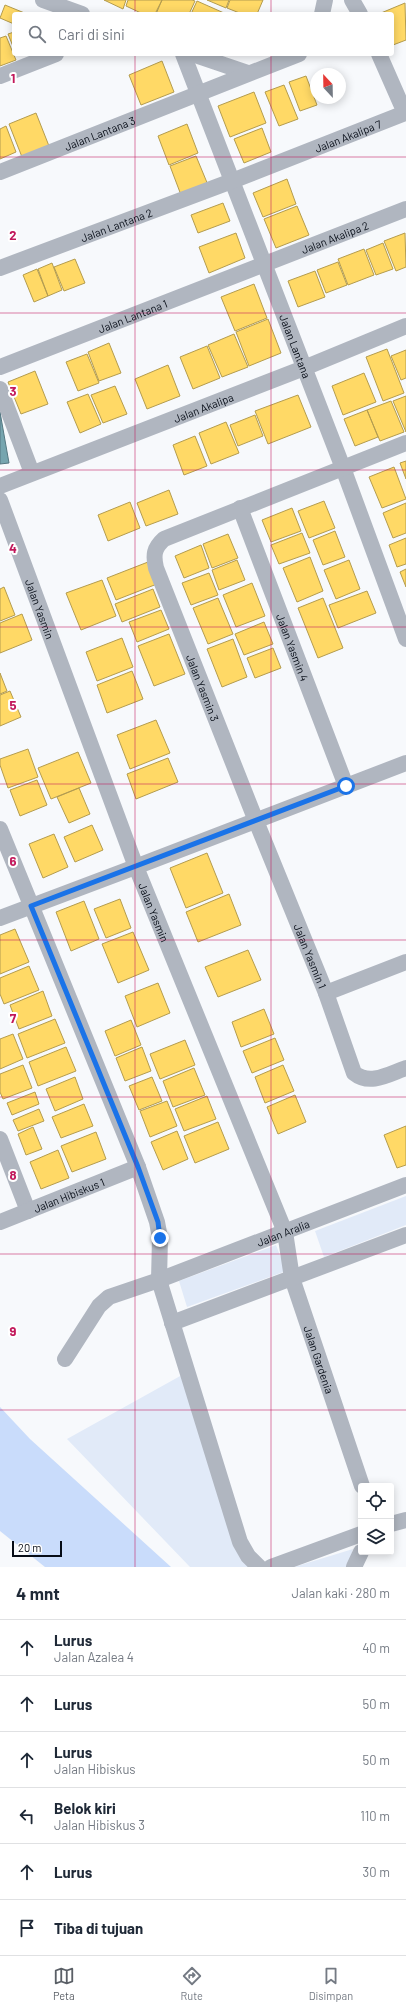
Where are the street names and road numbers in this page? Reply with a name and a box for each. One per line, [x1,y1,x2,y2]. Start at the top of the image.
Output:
street label: Jalan Lantana 3 [62,113,137,153]
street label: Jalan Akalipa 7 [312,117,383,154]
street label: Jalan Lantana 2 [79,205,154,244]
street label: Jalan Akalipa 2 [299,218,370,256]
street label: Jalan Lantana 1 [96,296,169,335]
street label: Jalan Lantana [278,312,314,380]
street label: Jalan Akalipa [171,390,235,425]
street label: Jalan Yasmin [23,577,57,641]
street label: Jalan Yasmin 4 [274,612,312,683]
street label: Jalan Yasmin 3 [184,652,222,723]
street label: Jalan Yasmin [136,880,172,944]
street label: Jalan Yasmin 1 [292,921,330,990]
street label: Jalan Hibiskus 1 [31,1175,106,1215]
street label: Jalan Aralia [255,1216,311,1248]
street label: Jalan Gardenia [302,1324,337,1395]

